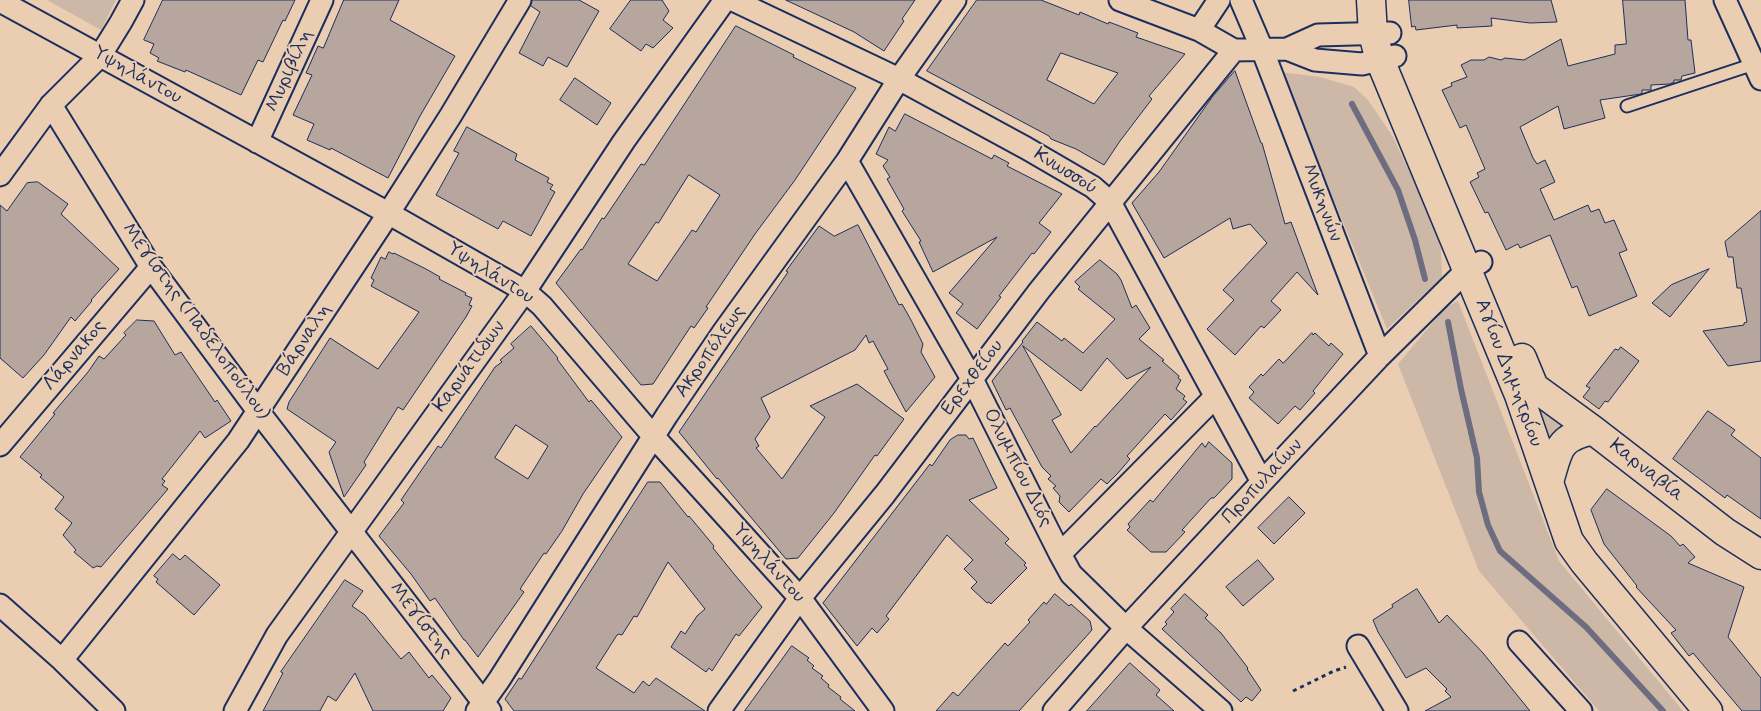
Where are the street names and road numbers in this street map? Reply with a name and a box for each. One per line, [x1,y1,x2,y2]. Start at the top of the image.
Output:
street label: Μυριβίλη [261,26,319,116]
street label: Υψηλάντου [88,42,186,110]
street label: Κνωσσού [1029,143,1101,201]
street label: Μυκηνών [1295,161,1347,245]
street label: Μεγίστης (Παδελοπούλου) [115,219,275,425]
street label: Υψηλάντου [442,238,538,310]
street label: Αγίου Δημητρίου [1469,296,1547,450]
street label: Βάρναλη [273,299,337,381]
street label: Ακροπόλεως [671,301,751,403]
street label: Λάρνακος [38,315,112,397]
street label: Καρυάτιδων [429,316,511,418]
street label: Ερεχθείου [937,335,1009,421]
street label: Ολυμπίου Διός [977,405,1057,531]
street label: Προπυλαίων [1217,434,1309,530]
street label: Καρναβία [1604,434,1688,508]
street label: Υψηλάντου [726,519,810,609]
street label: Μεγίστης [383,578,457,664]

